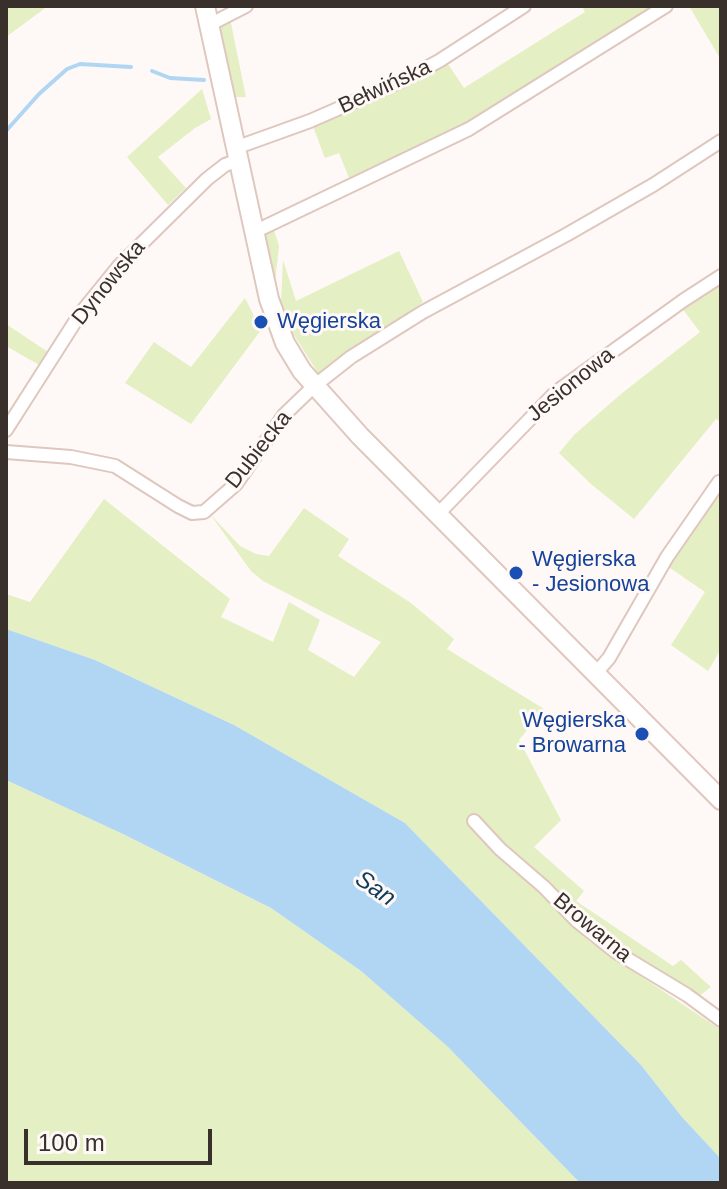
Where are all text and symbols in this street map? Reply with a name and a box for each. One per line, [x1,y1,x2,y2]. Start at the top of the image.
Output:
street label: Bełwińska [335,54,435,120]
street label: Dynowska [67,235,151,331]
place label: Węgierska [277,309,381,335]
marker: Węgierska [252,313,270,331]
street label: Jesionowa [522,342,620,428]
street label: Dubiecka [220,406,298,494]
place label: Węgierska - Jesionowa [532,547,649,598]
marker: Węgierska - Jesionowa [507,564,525,582]
place label: Węgierska - Browarna [518,708,626,760]
marker: Węgierska - Browarna [633,725,651,743]
water label: San [349,865,401,913]
street label: Browarna [547,888,637,968]
scale bar [28,1113,216,1163]
text: 100 m [38,1129,105,1156]

